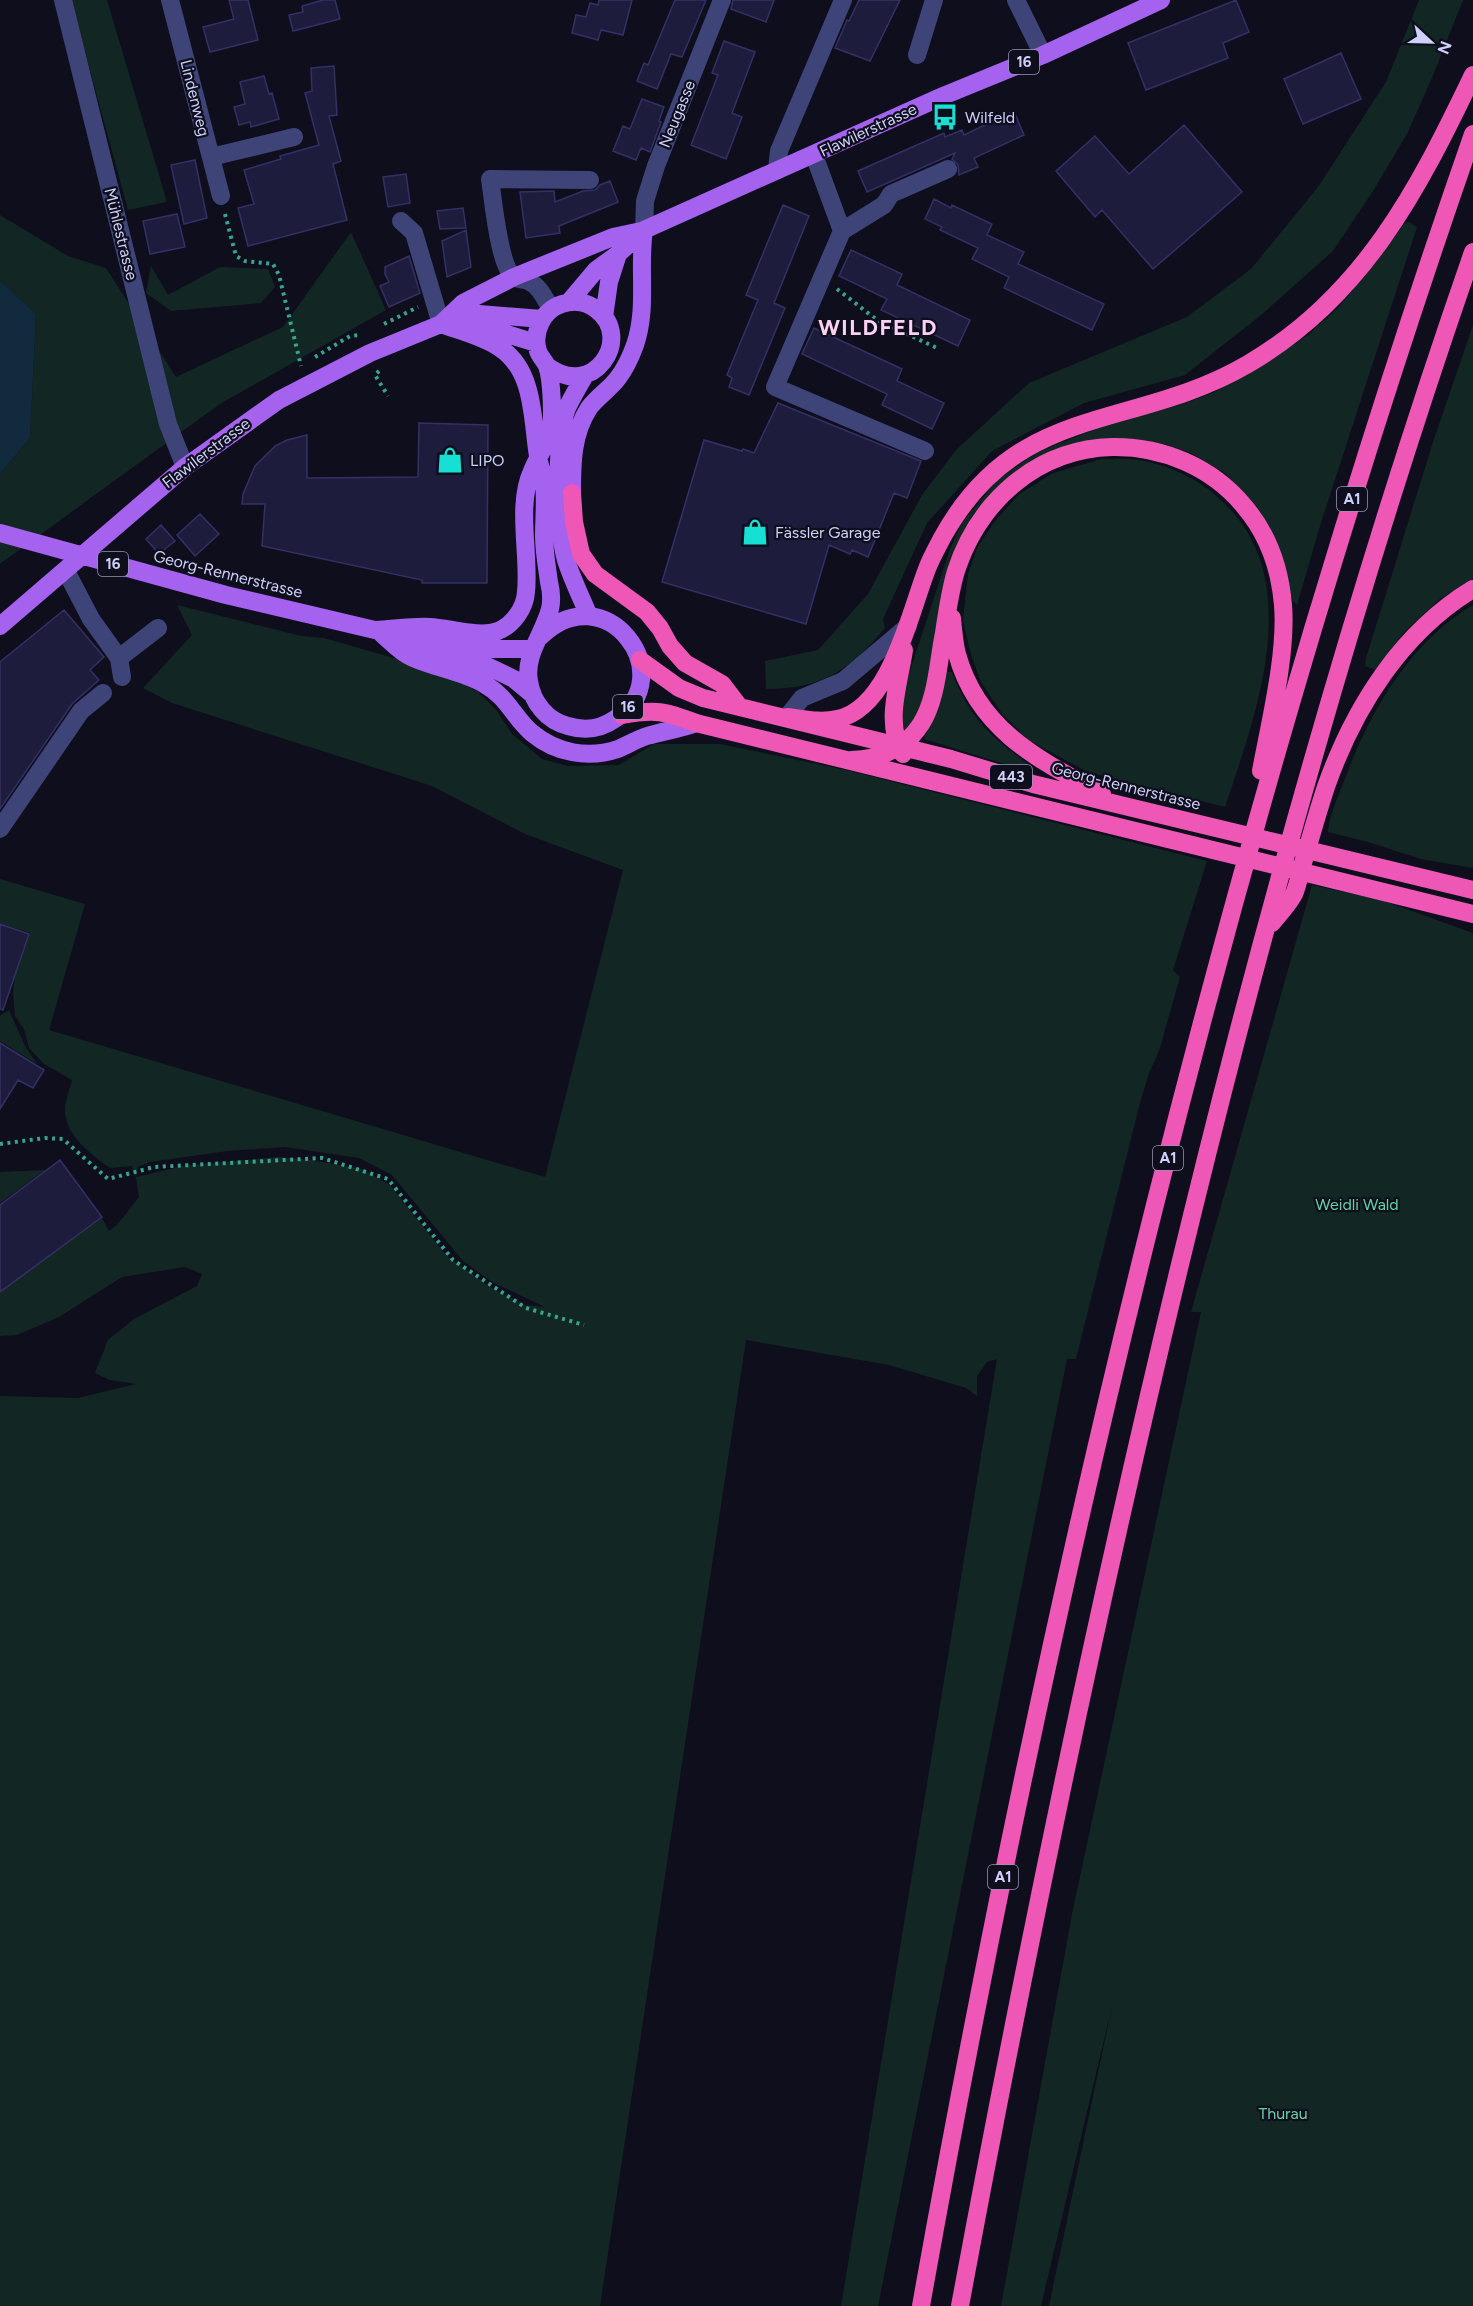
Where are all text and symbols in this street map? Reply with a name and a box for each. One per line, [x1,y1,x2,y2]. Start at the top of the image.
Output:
north arrow [1401,12,1461,72]
text: N [1433,38,1456,57]
road number: 16 [1009,50,1039,74]
street label: Lindenweg [176,58,214,138]
street label: Neugasse [655,77,699,151]
street label: Flawilerstrasse [816,99,920,161]
bus stop icon: Wilfeld [930,102,960,132]
place label: Wilfeld [965,108,1015,127]
street label: Mühlestrasse [100,186,142,282]
district label: WILDFELD [818,314,938,341]
street label: Flawilerstrasse [158,414,254,492]
shop icon: LIPO [435,445,465,475]
place label: LIPO [470,451,504,470]
road number: A1 [1337,487,1367,511]
shop icon: Fässler Garage [740,517,770,547]
place label: Fässler Garage [775,523,881,542]
street label: Georg-Rennerstrasse [151,546,305,602]
road number: 16 [98,552,128,576]
road number: 16 [613,695,643,719]
street label: Georg-Rennerstrasse [1049,758,1203,814]
road number: 443 [990,765,1032,789]
road number: A1 [1153,1146,1183,1170]
park label: Weidli Wald [1315,1195,1399,1214]
road number: A1 [988,1865,1018,1889]
park label: Thurau [1258,2104,1308,2123]

